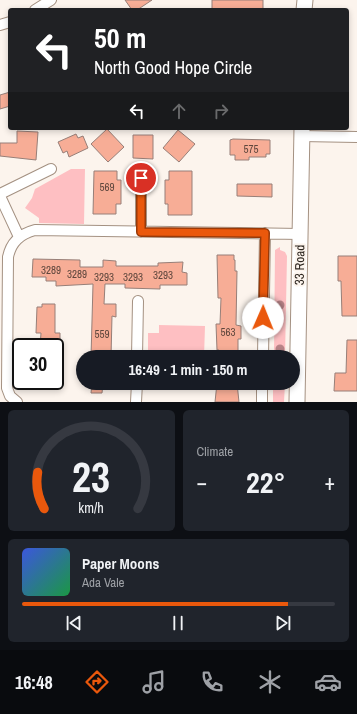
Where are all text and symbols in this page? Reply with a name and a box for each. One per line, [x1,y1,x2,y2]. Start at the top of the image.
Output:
text: 50 m [94,19,146,57]
icon: left [28,24,80,76]
text: North Good Hope Circle [94,55,252,80]
icon: left [126,100,148,122]
icon: ahead [168,100,190,122]
icon: right [210,100,232,122]
house number: 575 [243,142,259,156]
pin [124,161,158,195]
icon: arrive [130,167,152,189]
house number: 569 [99,180,115,194]
street label: 33 Road [291,245,308,285]
house number: 3289 [41,263,61,277]
house number: 3289 [67,267,87,281]
house number: 3293 [153,268,173,282]
house number: 3293 [94,270,114,284]
house number: 3293 [123,270,143,284]
position arrow [242,297,284,339]
house number: 563 [220,325,236,339]
house number: 559 [94,327,110,341]
speed limit sign: 30 [12,338,64,390]
text: 16:49 · 1 min · 150 m [129,359,247,380]
text: Climate [197,443,233,460]
text: 23 [72,448,110,504]
text: 22° [246,462,285,502]
text: − [197,467,207,497]
text: + [324,467,335,497]
text: km/h [79,497,104,516]
text: Paper Moons [82,553,159,574]
text: Ada Vale [82,574,124,591]
icon: previous [63,612,85,634]
icon: pause [167,612,189,634]
icon: next [272,612,294,634]
icon: directions [83,668,111,696]
icon: music [140,668,168,696]
icon: phone [198,668,226,696]
icon: climate [256,668,284,696]
icon: car [314,668,342,696]
text: 16:48 [15,670,53,695]

